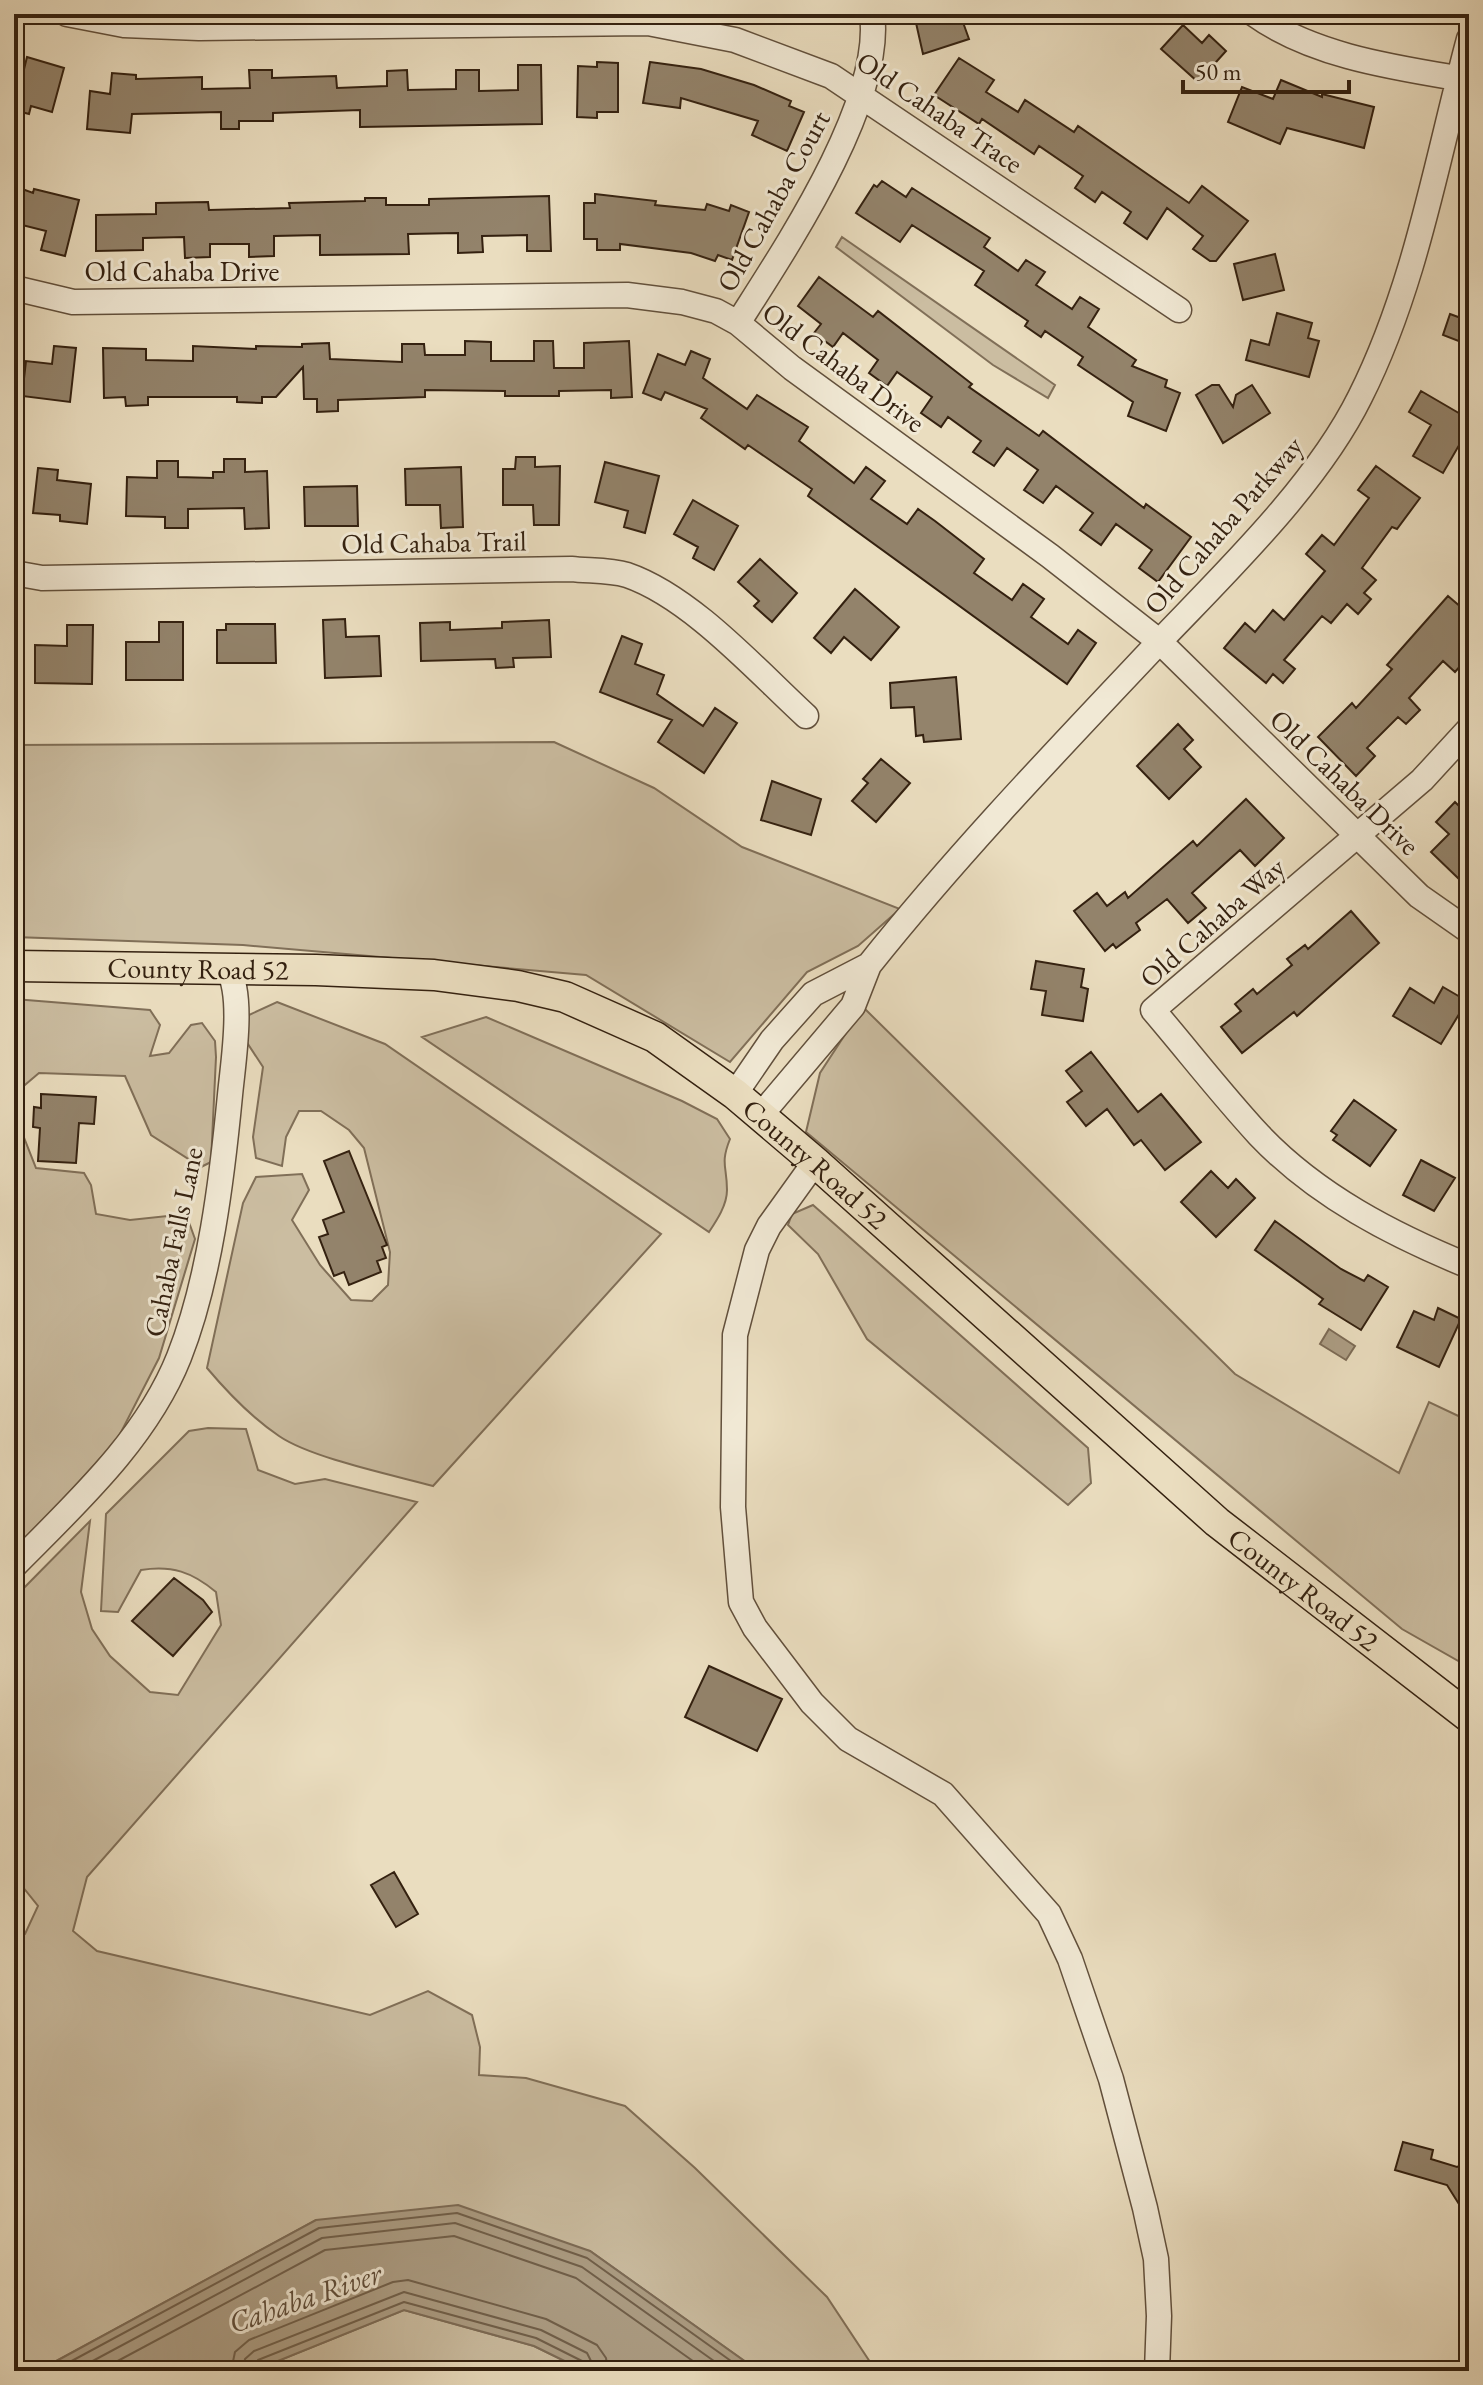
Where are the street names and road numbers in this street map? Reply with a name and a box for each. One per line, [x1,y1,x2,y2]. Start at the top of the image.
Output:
street label: Old Cahaba Trace [850,43,1030,181]
street label: Old Cahaba Court [708,104,838,298]
street label: Old Cahaba Drive [85,253,280,289]
street label: Old Cahaba Drive [755,294,933,440]
street label: Old Cahaba Parkway [1136,428,1311,622]
street label: Old Cahaba Trail [341,522,527,562]
street label: Old Cahaba Drive [1262,701,1428,863]
street label: Old Cahaba Way [1132,849,1293,995]
street label: County Road 52 [107,949,289,988]
street label: County Road 52 [735,1090,896,1237]
street label: Cahaba Falls Lane [135,1144,211,1340]
street label: County Road 52 [1221,1519,1387,1659]

